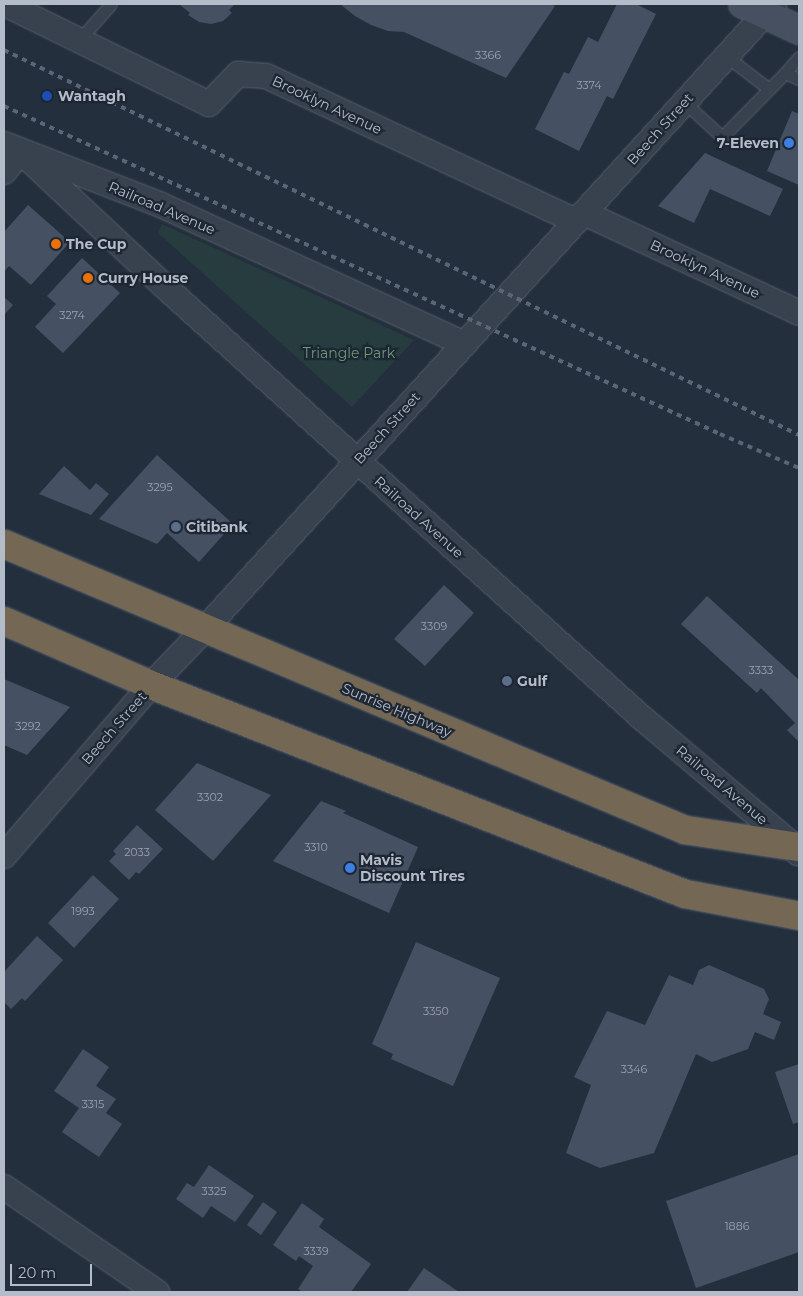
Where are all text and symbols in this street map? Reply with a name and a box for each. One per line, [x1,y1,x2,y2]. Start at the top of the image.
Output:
house number: 3366 [475,48,501,62]
street label: Brooklyn Avenue [269,72,385,138]
house number: 3374 [576,78,602,92]
place label: Wantagh [58,88,126,104]
marker: Wantagh [40,89,54,103]
street label: Beech Street [623,90,697,168]
place label: 7-Eleven [717,135,779,151]
marker: 7-Eleven [783,137,795,149]
street label: Railroad Avenue [106,178,218,238]
place label: The Cup [66,236,126,252]
street label: Brooklyn Avenue [647,236,763,302]
marker: The Cup [50,238,62,250]
place label: Curry House [98,270,188,286]
marker: Curry House [82,272,94,284]
house number: 3274 [59,308,85,322]
park label: Triangle Park [303,345,395,361]
street label: Beech Street [350,389,424,467]
street label: Railroad Avenue [371,473,467,561]
house number: 3295 [147,480,173,494]
place label: Citibank [186,519,248,535]
marker: Citibank [170,521,182,533]
house number: 3309 [421,619,447,633]
house number: 3333 [749,663,773,677]
place label: Gulf [517,673,547,689]
marker: Gulf [501,675,513,687]
street label: Sunrise Highway [340,679,454,741]
street label: Beech Street [78,688,150,768]
house number: 3292 [15,719,41,733]
street label: Railroad Avenue [673,742,771,828]
house number: 3302 [197,790,223,804]
house number: 3310 [304,840,328,854]
house number: 2033 [124,845,150,859]
place label: Mavis Discount Tires [360,852,465,884]
marker: Mavis Discount Tires [344,862,356,874]
house number: 1993 [71,904,95,918]
house number: 3350 [423,1004,449,1018]
house number: 3346 [621,1062,647,1076]
house number: 3315 [82,1097,104,1111]
house number: 3325 [202,1184,226,1198]
house number: 1886 [725,1219,749,1233]
house number: 3339 [303,1244,329,1258]
scale bar [12,1254,95,1286]
text: 20 m [18,1263,56,1282]

